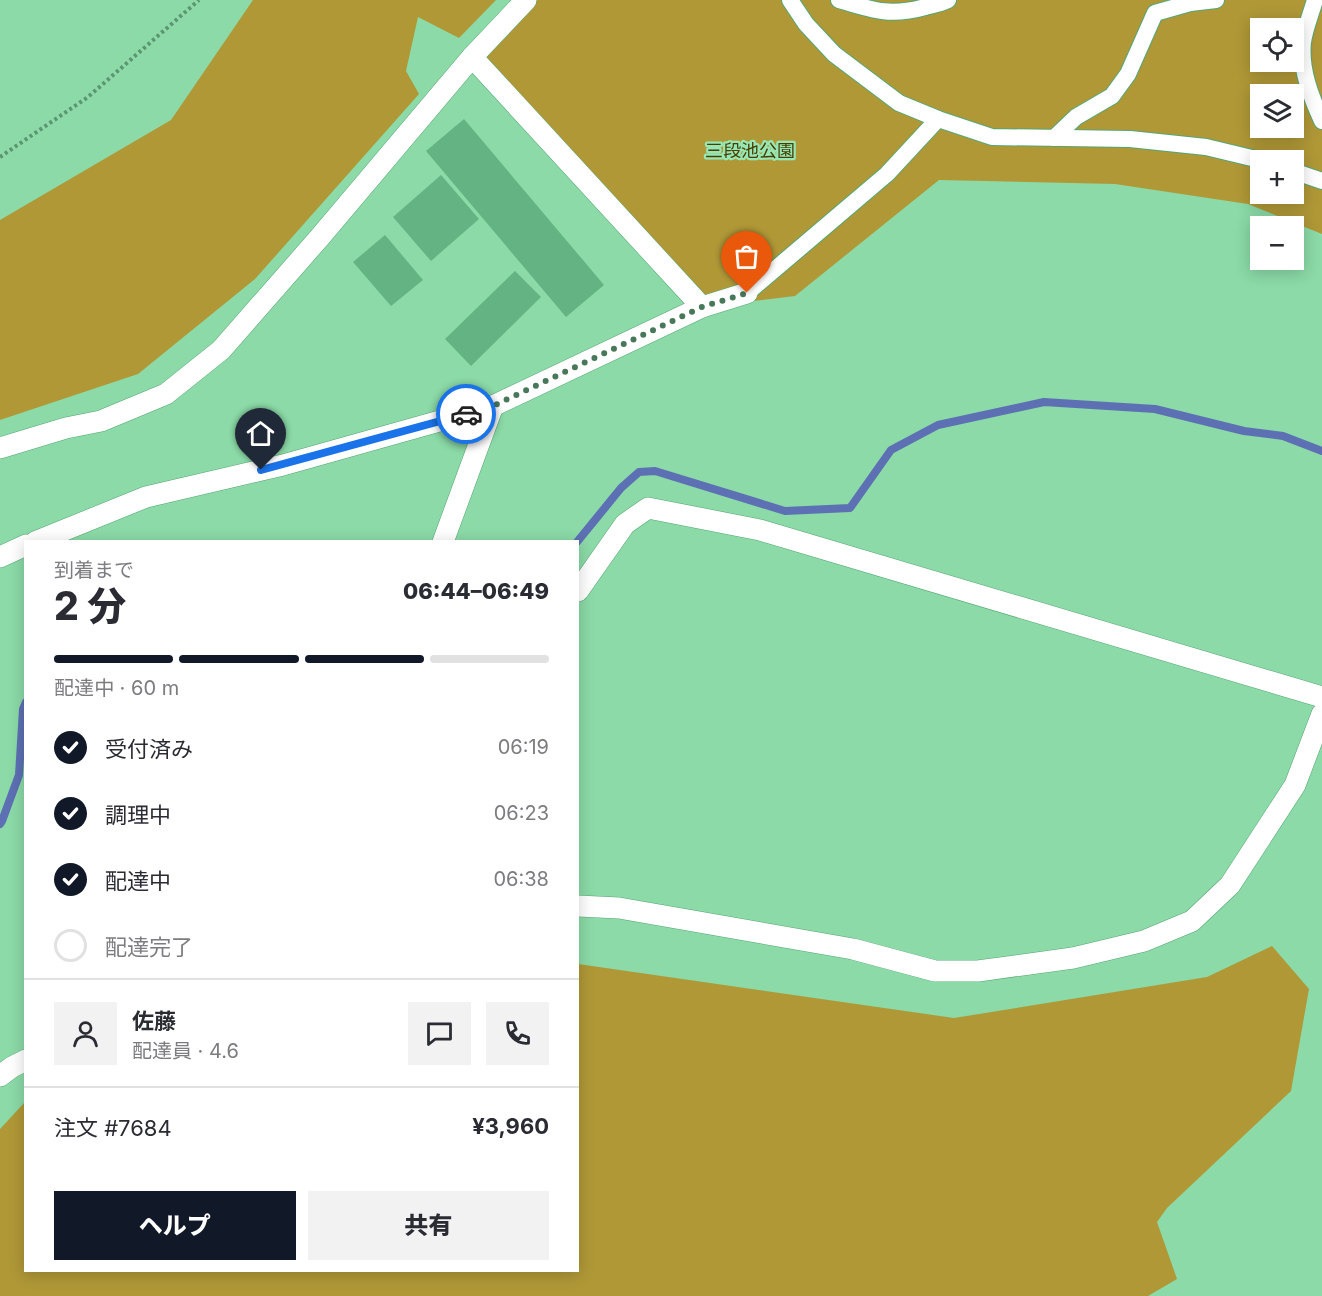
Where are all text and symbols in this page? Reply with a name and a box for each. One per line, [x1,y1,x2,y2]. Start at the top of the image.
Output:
map controls [1250,18,1304,270]
button: locate [1250,18,1304,72]
button: layers [1250,84,1304,138]
park label: 三段池公園 [705,140,795,161]
button: + [1250,150,1304,204]
button: − [1250,216,1304,270]
pin [721,231,772,293]
icon: bag [730,240,763,273]
courier [436,384,496,444]
icon: car [450,398,483,431]
pin [235,408,286,470]
icon: home [244,417,277,450]
text: 到着まで [54,558,134,582]
text: 06:44–06:49 [403,578,549,604]
text: 2 分 [54,582,126,629]
text: 配達中 · 60 m [54,676,179,700]
icon: check [54,731,87,764]
text: 06:19 [498,735,549,759]
text: 受付済み [105,736,193,762]
icon: check [54,797,87,830]
text: 06:23 [494,801,549,825]
text: 調理中 [105,802,171,828]
icon: check [54,863,87,896]
text: 06:38 [493,867,549,891]
text: 配達中 [105,868,171,894]
text: 配達完了 [105,934,193,960]
button: person [54,1002,117,1065]
button: chat [408,1002,471,1065]
button: phone [486,1002,549,1065]
text: 佐藤 [132,1008,176,1034]
text: 配達員 · 4.6 [132,1039,239,1063]
text: ¥3,960 [472,1113,549,1139]
text: 注文 #7684 [54,1115,172,1141]
button: ヘルプ [54,1191,296,1260]
button: 共有 [308,1191,549,1260]

